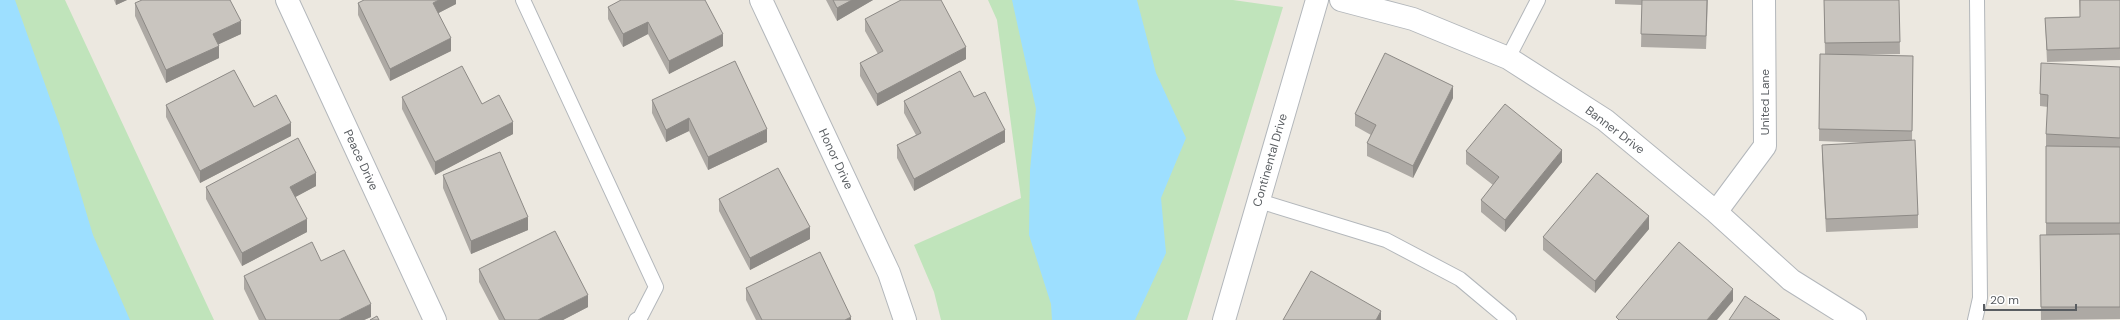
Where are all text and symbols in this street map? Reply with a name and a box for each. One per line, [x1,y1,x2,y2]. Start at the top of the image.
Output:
street label: United Lane [1757,69,1773,135]
street label: Banner Drive [1582,102,1648,158]
street label: Continental Drive [1249,111,1291,208]
street label: Honor Drive [815,126,857,192]
street label: Peace Drive [340,127,382,193]
scale bar [1984,286,2076,312]
text: 20 m [1990,292,2019,308]

